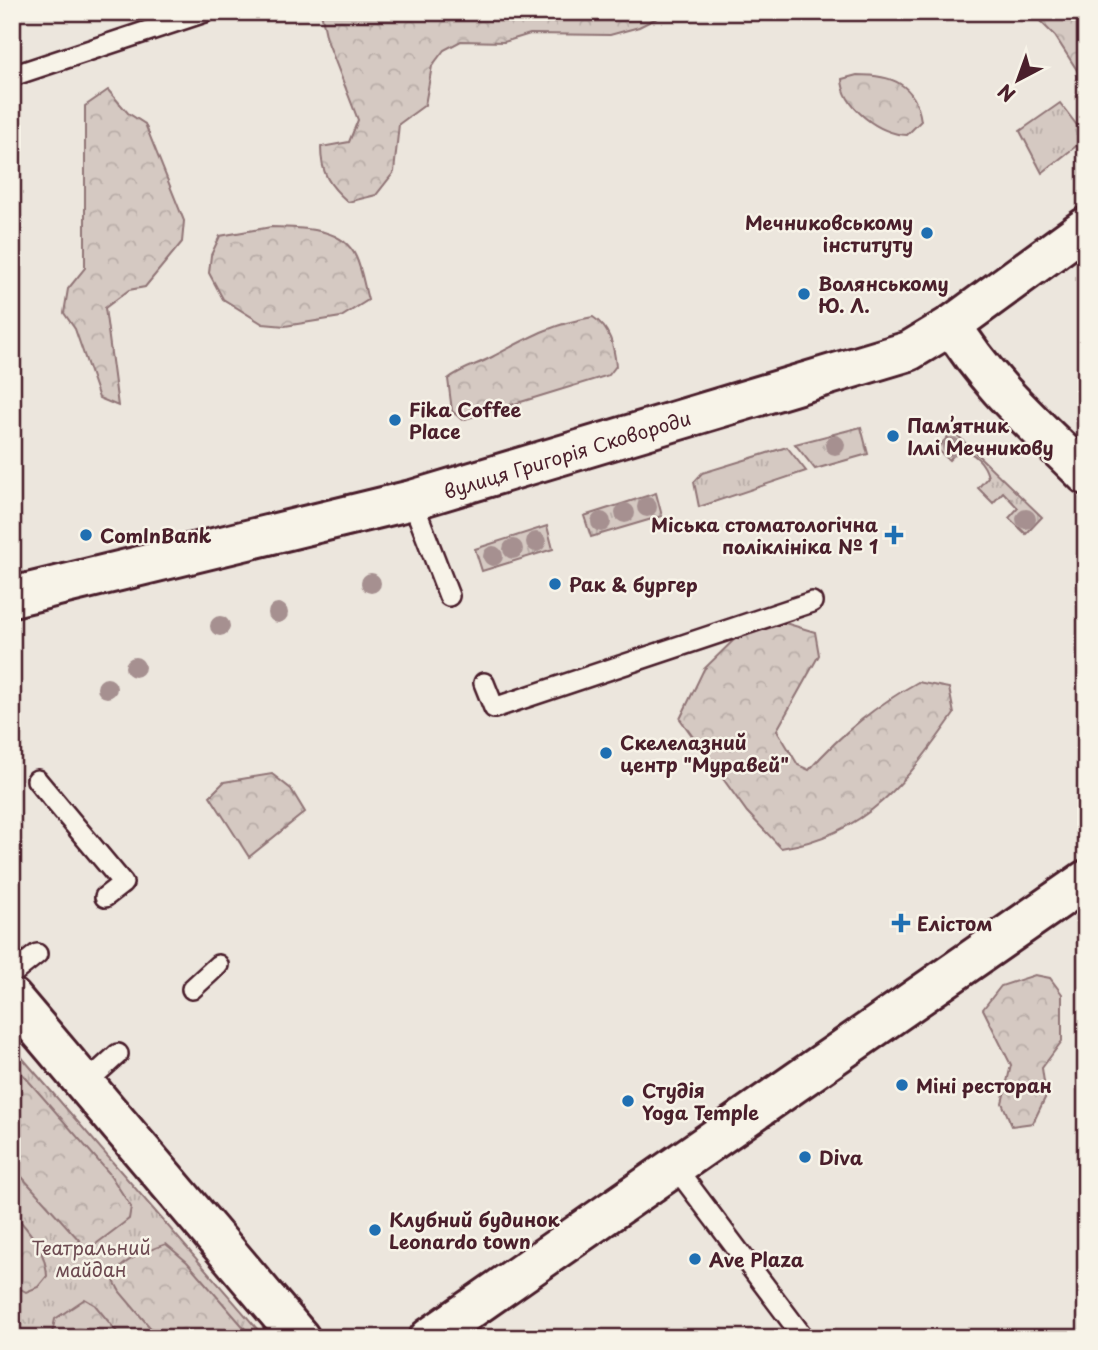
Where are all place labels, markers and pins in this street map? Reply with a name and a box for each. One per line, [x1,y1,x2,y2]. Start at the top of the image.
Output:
place label: Мечниковському інституту [745,208,913,258]
marker: Мечниковському інституту [919,225,935,241]
place label: Волянському Ю. Л. [818,269,948,319]
marker: Волянському Ю. Л. [796,286,812,302]
place label: Fika Coffee Place [409,395,522,445]
place label: Пам’ятник Іллі Мечникову [907,411,1053,461]
marker: Fika Coffee Place [387,412,403,428]
marker: Пам’ятник Іллі Мечникову [885,428,901,444]
place label: Міська стоматологічна поліклініка № 1 [651,510,878,560]
place label: ComInBank [100,521,212,549]
marker: Міська стоматологічна поліклініка № 1 [884,525,904,545]
marker: ComInBank [78,527,94,543]
place label: Рак & бургер [569,570,698,598]
marker: Рак & бургер [547,576,563,592]
place label: Скелелазний центр "Муравей" [620,728,789,778]
marker: Скелелазний центр "Муравей" [598,745,614,761]
place label: Елістом [917,909,992,937]
marker: Елістом [891,913,911,933]
place label: Міні ресторан [916,1071,1052,1099]
place label: Студiя Yoga Temple [642,1076,759,1126]
marker: Міні ресторан [894,1077,910,1093]
marker: Студiя Yoga Temple [620,1093,636,1109]
place label: Diva [819,1143,863,1171]
marker: Diva [797,1149,813,1165]
place label: Клубний будинок Leonardo town [389,1205,560,1255]
marker: Клубний будинок Leonardo town [367,1222,383,1238]
place label: Ave Plaza [709,1245,804,1273]
marker: Ave Plaza [687,1251,703,1267]

